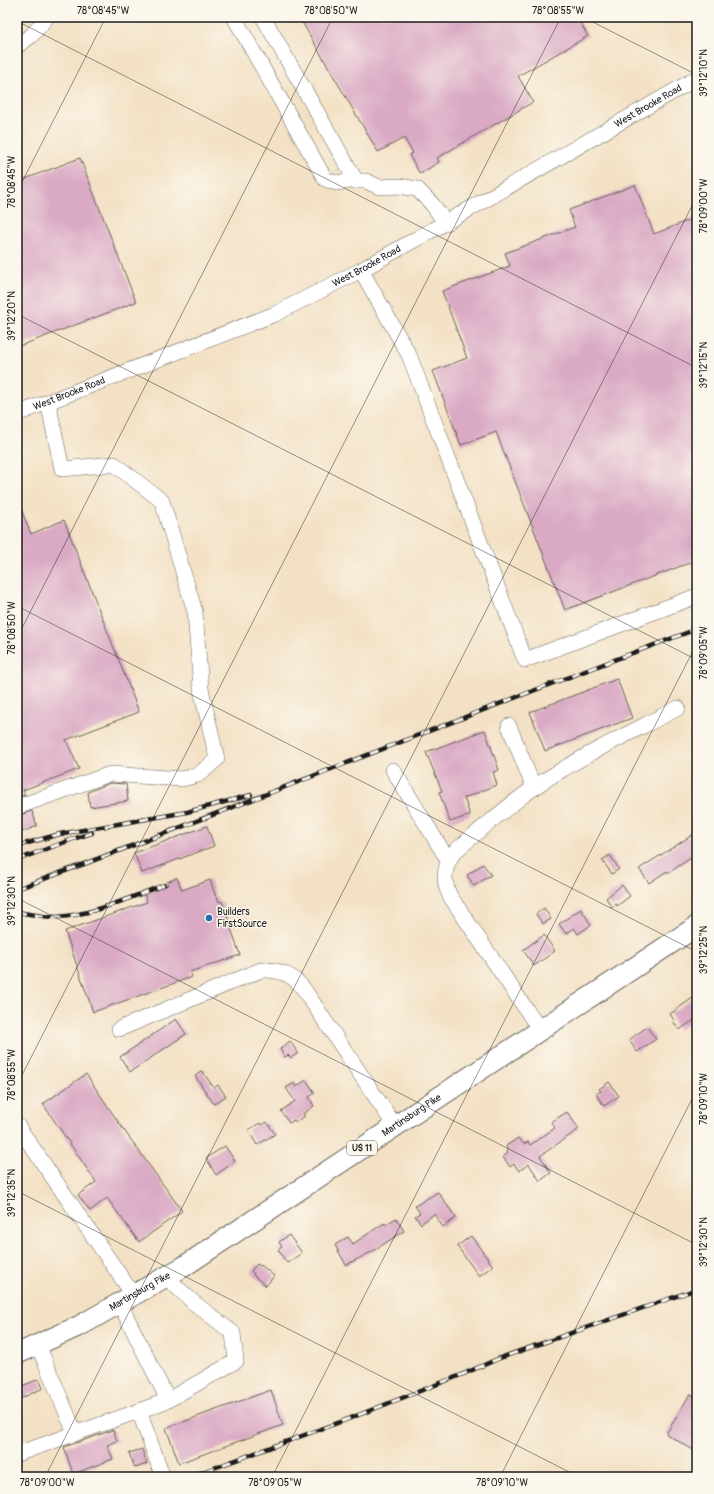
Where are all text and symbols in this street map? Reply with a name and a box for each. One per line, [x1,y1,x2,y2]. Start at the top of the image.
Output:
text: 78°08'45"W [77,5,130,17]
text: 78°08'50"W [304,5,358,17]
text: 78°08'55"W [532,5,584,17]
text: 39°12'10"N [698,49,710,97]
street label: West Brooke Road [612,82,684,130]
text: 78°08'45"W [6,155,18,208]
text: 78°09'00"W [698,178,710,233]
street label: West Brooke Road [330,243,403,290]
text: 39°12'20"N [6,291,18,341]
text: 39°12'15"N [698,341,710,388]
street label: West Brooke Road [32,374,107,413]
text: 78°08'50"W [6,601,18,655]
text: 78°09'05"W [698,626,710,680]
text: 39°12'30"N [6,876,18,926]
place label: Builders FirstSource [217,906,267,930]
marker: Builders FirstSource [204,913,214,923]
text: 39°12'25"N [698,926,710,974]
text: 78°08'55"W [6,1049,18,1101]
text: 78°09'10"W [698,1073,710,1125]
street label: Martinsburg Pike [380,1091,443,1139]
road number: US 11 [347,1141,377,1155]
text: 39°12'35"N [6,1169,18,1217]
text: 39°12'30"N [698,1217,710,1267]
street label: Martinsburg Pike [107,1269,173,1314]
text: 78°09'00"W [20,1477,75,1489]
text: 78°09'05"W [248,1477,302,1489]
text: 78°09'10"W [476,1477,528,1489]

